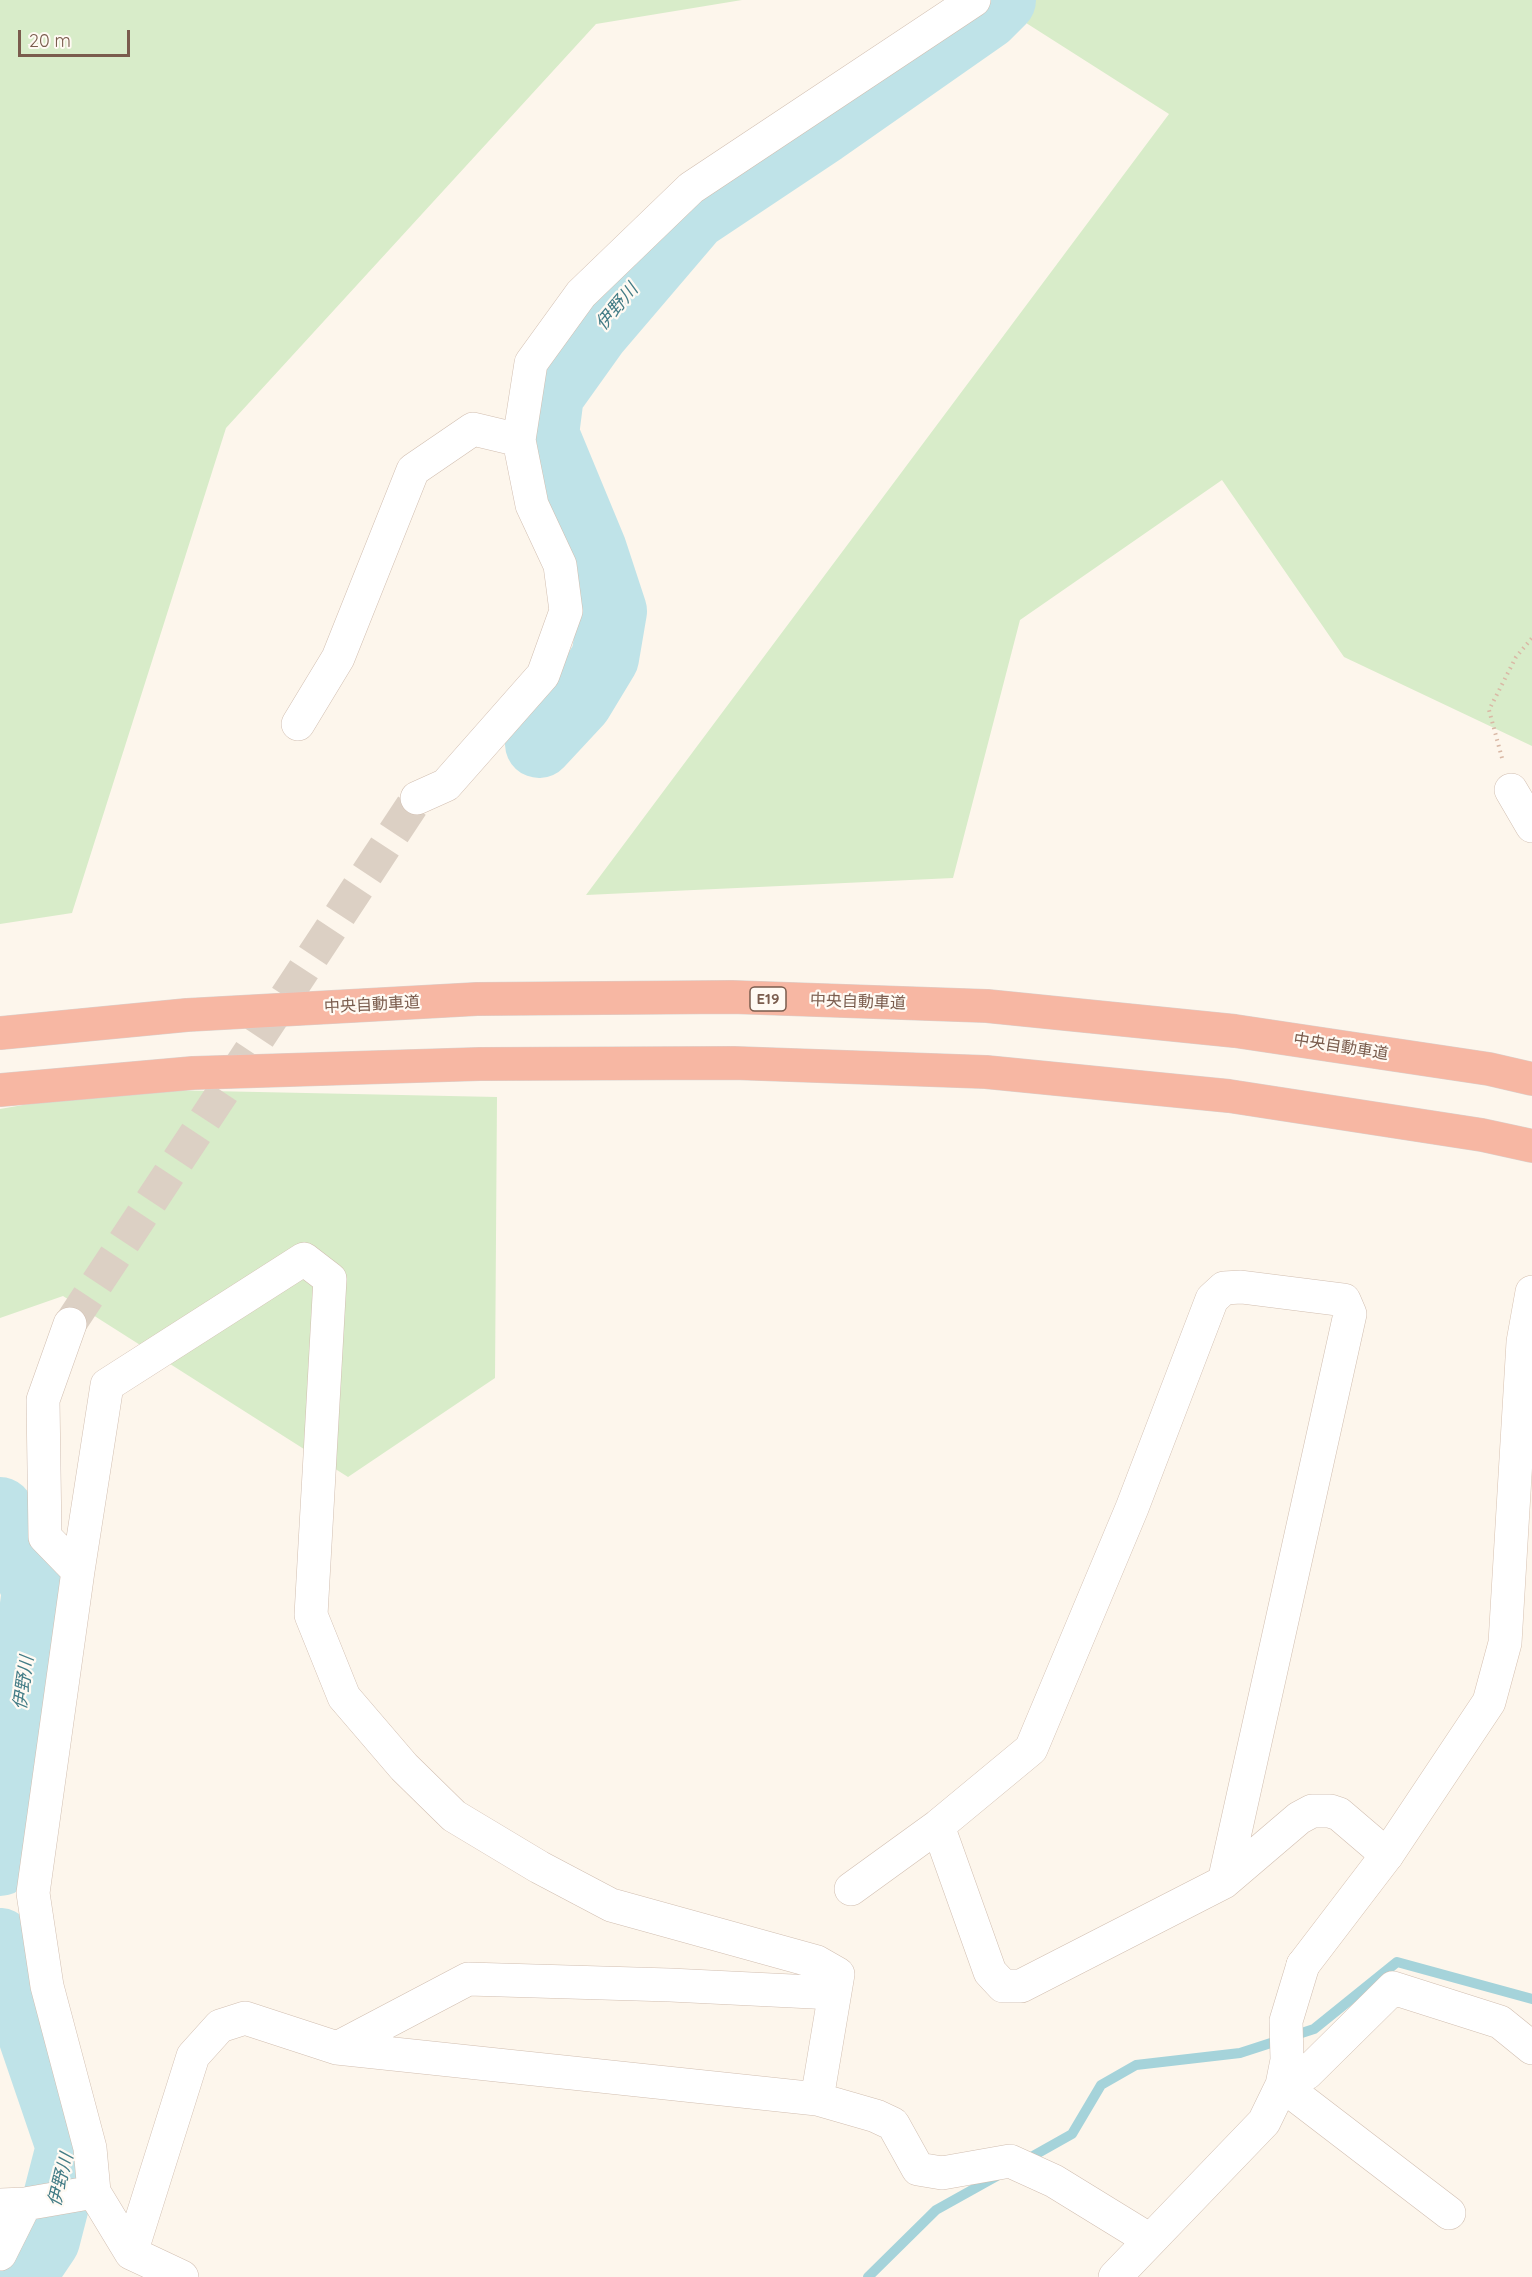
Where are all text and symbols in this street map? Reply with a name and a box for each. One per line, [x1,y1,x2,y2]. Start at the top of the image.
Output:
scale bar [21,18,134,56]
text: 20 m [29,29,71,52]
water label: 伊野川 [591,279,643,335]
road number: E19 [750,987,786,1011]
street label: 中央自動車道 [810,991,906,1013]
street label: 中央自動車道 [324,993,420,1017]
street label: 中央自動車道 [1292,1030,1390,1064]
water label: 伊野川 [10,1655,38,1711]
water label: 伊野川 [44,2151,78,2209]

